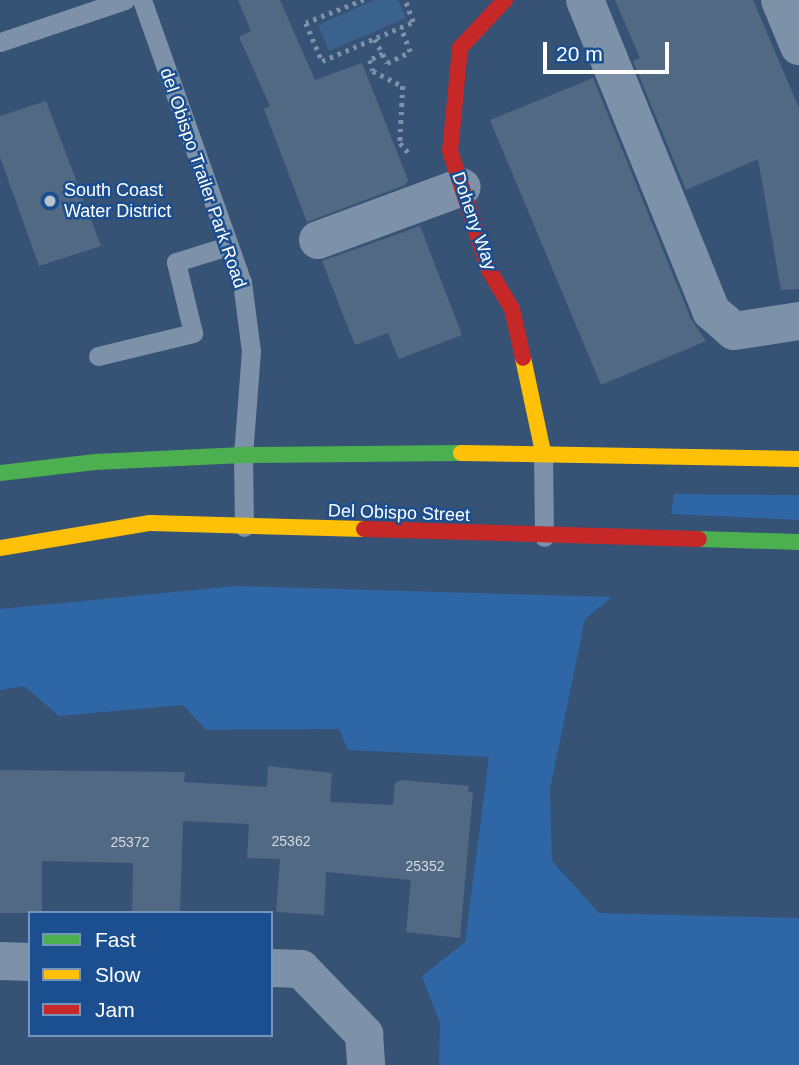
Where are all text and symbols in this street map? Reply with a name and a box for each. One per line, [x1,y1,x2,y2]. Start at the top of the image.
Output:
scale bar [547,28,673,72]
text: 20 m [556,42,603,65]
street label: del Obispo Trailer Park Road [155,65,251,291]
street label: Doheny Way [447,169,501,273]
place label: South Coast Water District [64,180,171,222]
marker: South Coast Water District [42,193,58,209]
street label: Del Obispo Street [328,500,470,526]
house number: 25362 [272,833,310,849]
house number: 25372 [111,834,149,850]
house number: 25352 [406,858,444,874]
legend [28,911,273,1037]
text: Fast [95,928,136,951]
text: Slow [95,963,141,986]
text: Jam [95,998,135,1021]

